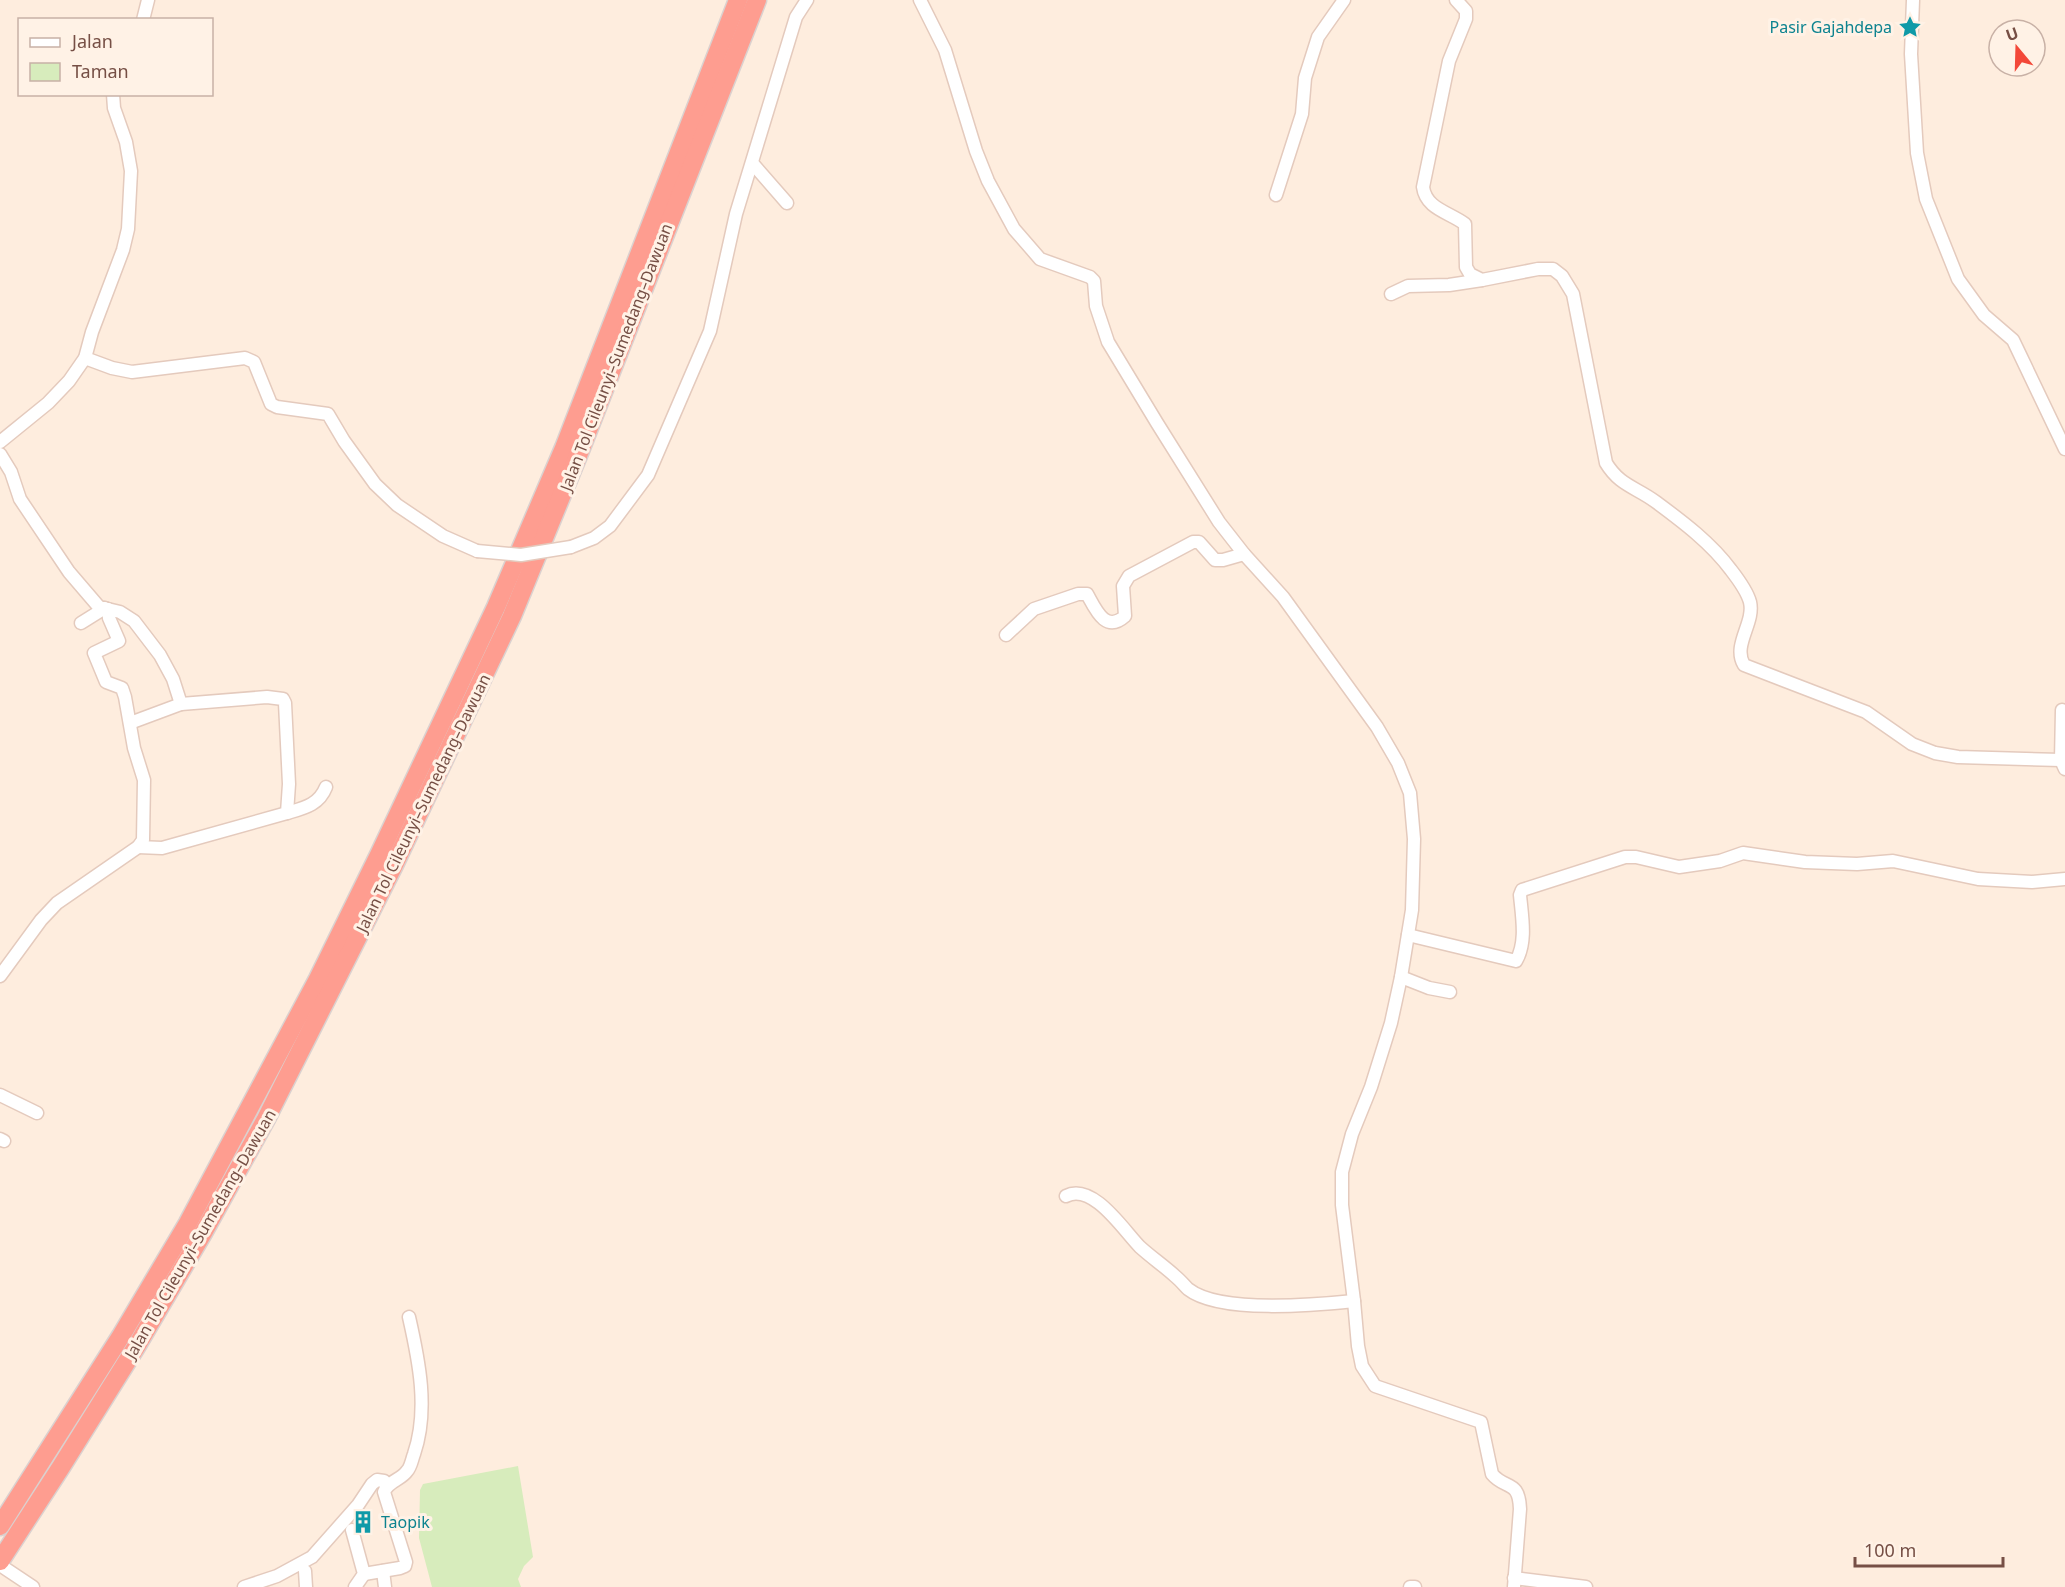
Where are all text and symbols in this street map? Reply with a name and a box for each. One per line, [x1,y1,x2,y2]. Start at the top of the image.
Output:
place icon: Pasir Gajahdepa [1897,14,1923,40]
place label: Pasir Gajahdepa [1769,16,1892,38]
legend [18,18,213,96]
north arrow [1987,18,2047,78]
text: U [2003,21,2021,46]
text: Jalan [70,29,113,53]
text: Taman [72,59,129,83]
street label: Jalan Tol Cileunyi–Sumedang–Dawuan [554,220,677,496]
street label: Jalan Tol Cileunyi–Sumedang–Dawuan [350,670,495,938]
street label: Jalan Tol Cileunyi–Sumedang–Dawuan [118,1105,281,1365]
building icon: Taopik [350,1509,376,1535]
place label: Taopik [381,1511,430,1533]
scale bar [1855,1530,2004,1568]
text: 100 m [1864,1538,1916,1562]

